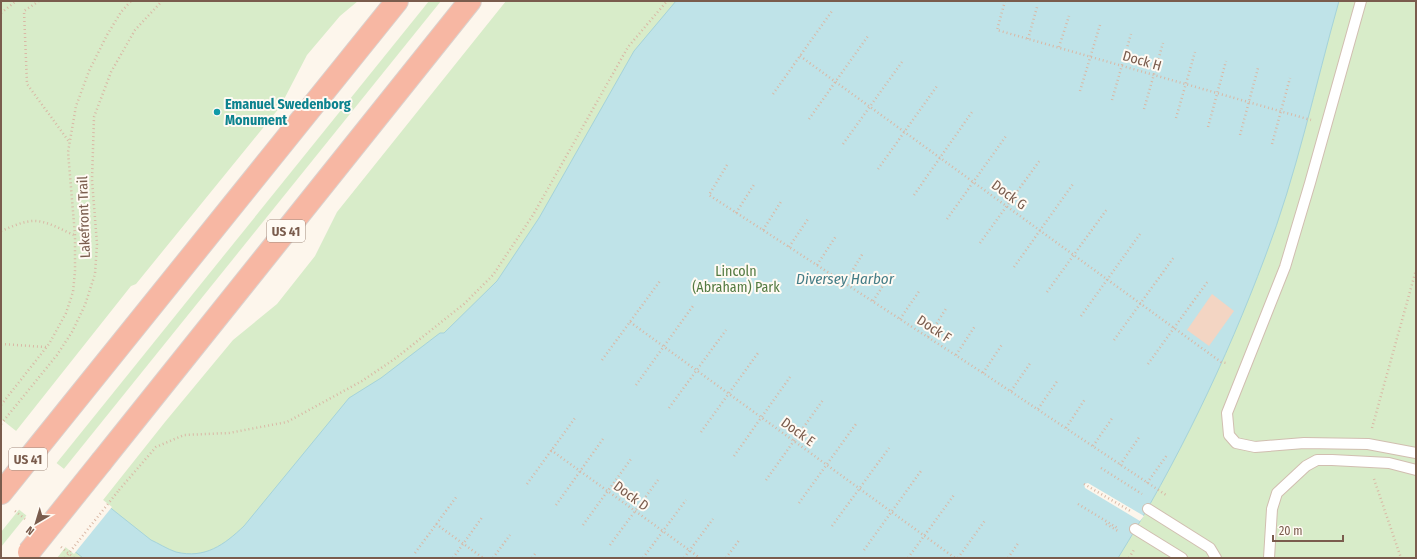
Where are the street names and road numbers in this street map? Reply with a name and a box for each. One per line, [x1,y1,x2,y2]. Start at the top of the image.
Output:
street label: Dock H [1121,47,1163,75]
street label: Lakefront Trail [74,175,94,258]
street label: Dock G [988,177,1030,213]
road number: US 41 [267,220,305,242]
street label: Dock F [914,312,954,346]
street label: Dock E [778,414,819,450]
road number: US 41 [9,448,47,470]
street label: Dock D [610,478,652,514]

